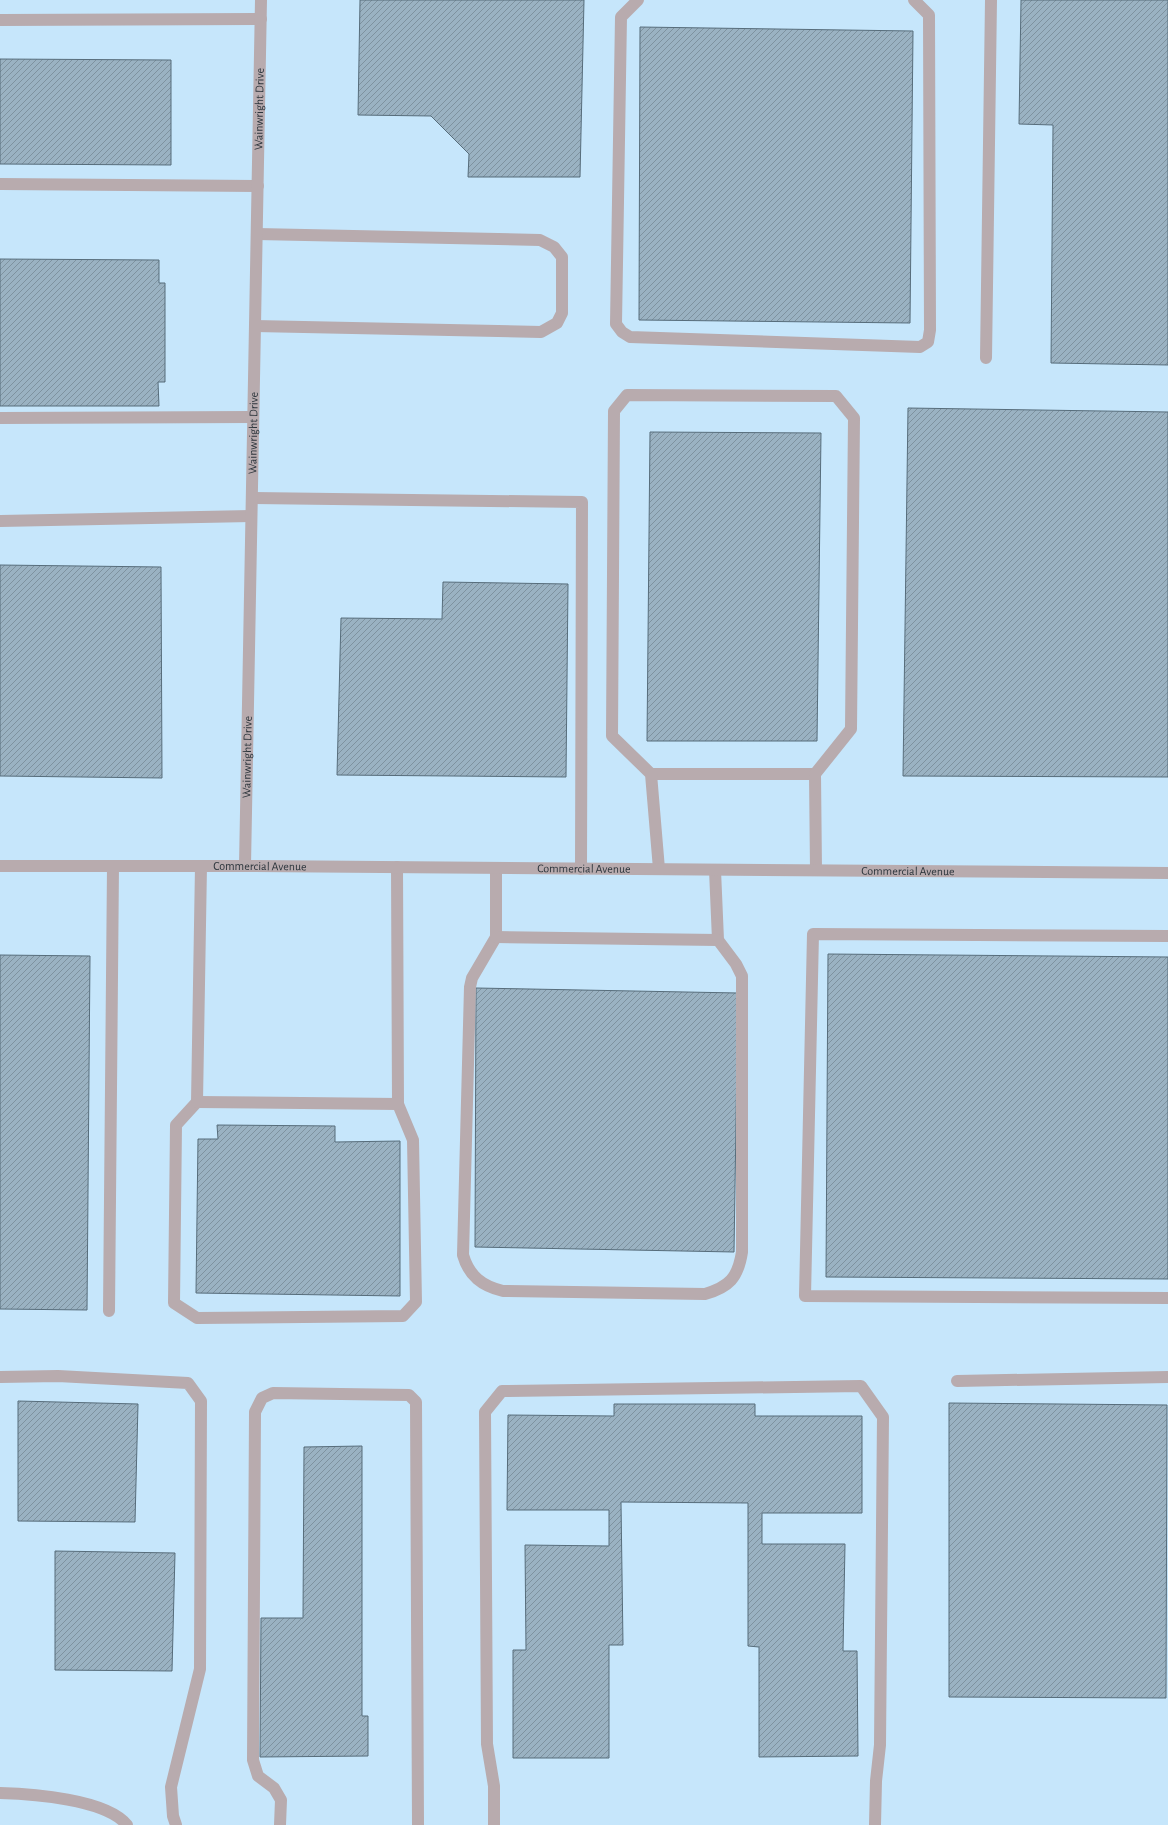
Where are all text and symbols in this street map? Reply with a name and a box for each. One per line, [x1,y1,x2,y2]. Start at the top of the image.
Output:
street label: Wainwright Drive [252,68,266,150]
street label: Wainwright Drive [246,392,260,474]
street label: Wainwright Drive [240,716,254,798]
street label: Commercial Avenue [213,860,307,872]
street label: Commercial Avenue [537,862,631,875]
street label: Commercial Avenue [861,865,955,877]

